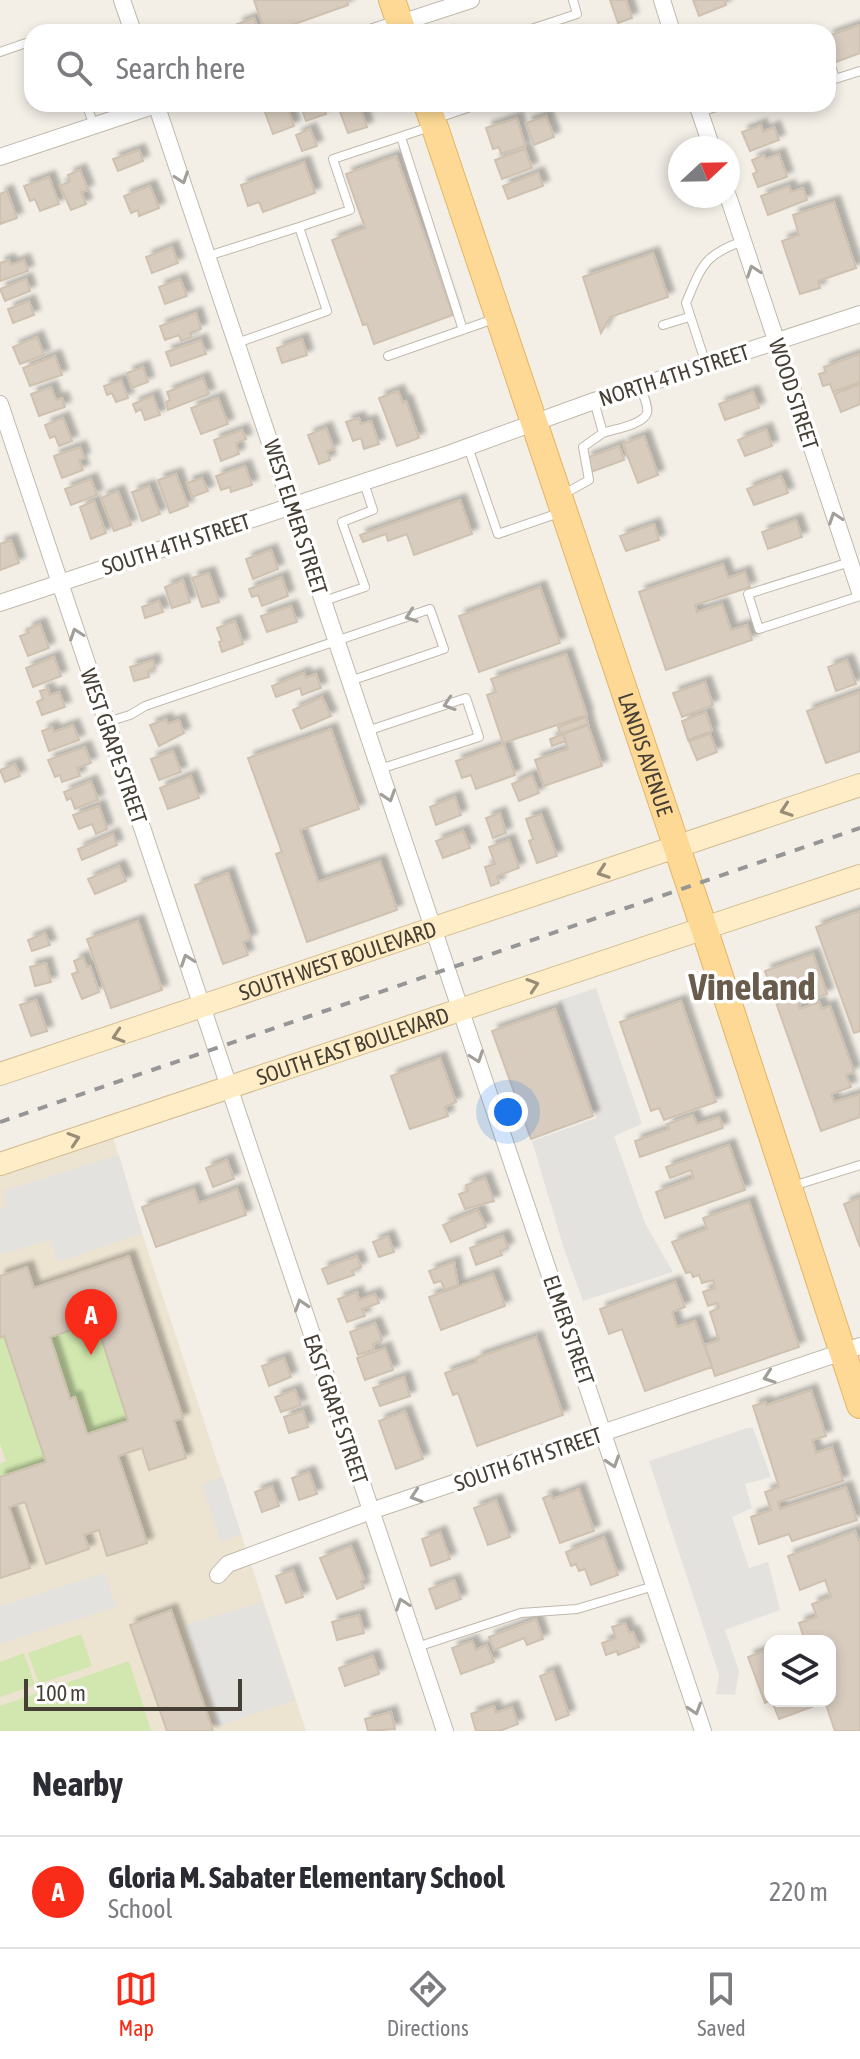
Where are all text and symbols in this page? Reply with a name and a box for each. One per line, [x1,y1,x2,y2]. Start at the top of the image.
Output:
search box [24,24,836,112]
icon: search [52,46,96,90]
text: Search here [116,51,245,85]
north arrow [668,136,740,208]
one-way arrow [172,170,188,184]
one-way arrow [747,265,763,279]
street label: WOOD STREET [764,335,824,453]
street label: NORTH 4TH STREET [596,338,753,412]
street label: WEST ELMER STREET [259,436,333,598]
street label: SOUTH 4TH STREET [98,508,254,580]
one-way arrow [828,512,844,526]
one-way arrow [405,606,419,622]
one-way arrow [70,628,86,642]
street label: WEST GRAPE STREET [75,665,153,827]
street label: LANDIS AVENUE [613,689,679,820]
one-way arrow [443,694,457,710]
one-way arrow [379,788,395,802]
one-way arrow [780,801,794,817]
one-way arrow [596,863,610,879]
street label: SOUTH WEST BOULEVARD [235,915,439,1006]
one-way arrow [180,954,196,968]
district label: Vineland [687,965,816,1008]
one-way arrow [525,979,539,995]
street label: SOUTH EAST BOULEVARD [253,1002,452,1090]
one-way arrow [111,1026,125,1042]
one-way arrow [467,1049,483,1063]
your location [488,1092,528,1132]
one-way arrow [67,1132,80,1148]
street label: ELMER STREET [538,1272,600,1389]
pin: A [65,1289,117,1355]
one-way arrow [295,1298,311,1312]
street label: EAST GRAPE STREET [298,1331,374,1488]
one-way arrow [762,1368,776,1384]
street label: SOUTH 6TH STREET [451,1421,606,1496]
one-way arrow [604,1455,620,1469]
one-way arrow [410,1487,424,1503]
one-way arrow [396,1598,412,1612]
map controls [764,1635,836,1707]
button: layers [764,1635,836,1707]
scale bar [24,1675,242,1711]
text: 100 m [36,1680,86,1706]
one-way arrow [686,1701,702,1715]
text: Nearby [32,1764,123,1803]
text: Gloria M. Sabater Elementary School [108,1860,505,1894]
text: A [52,1877,64,1907]
text: 220 m [769,1877,828,1907]
text: School [108,1894,172,1924]
tab: Map [114,1967,158,2041]
tab: Directions [387,1967,469,2041]
tab: Saved [697,1967,746,2041]

